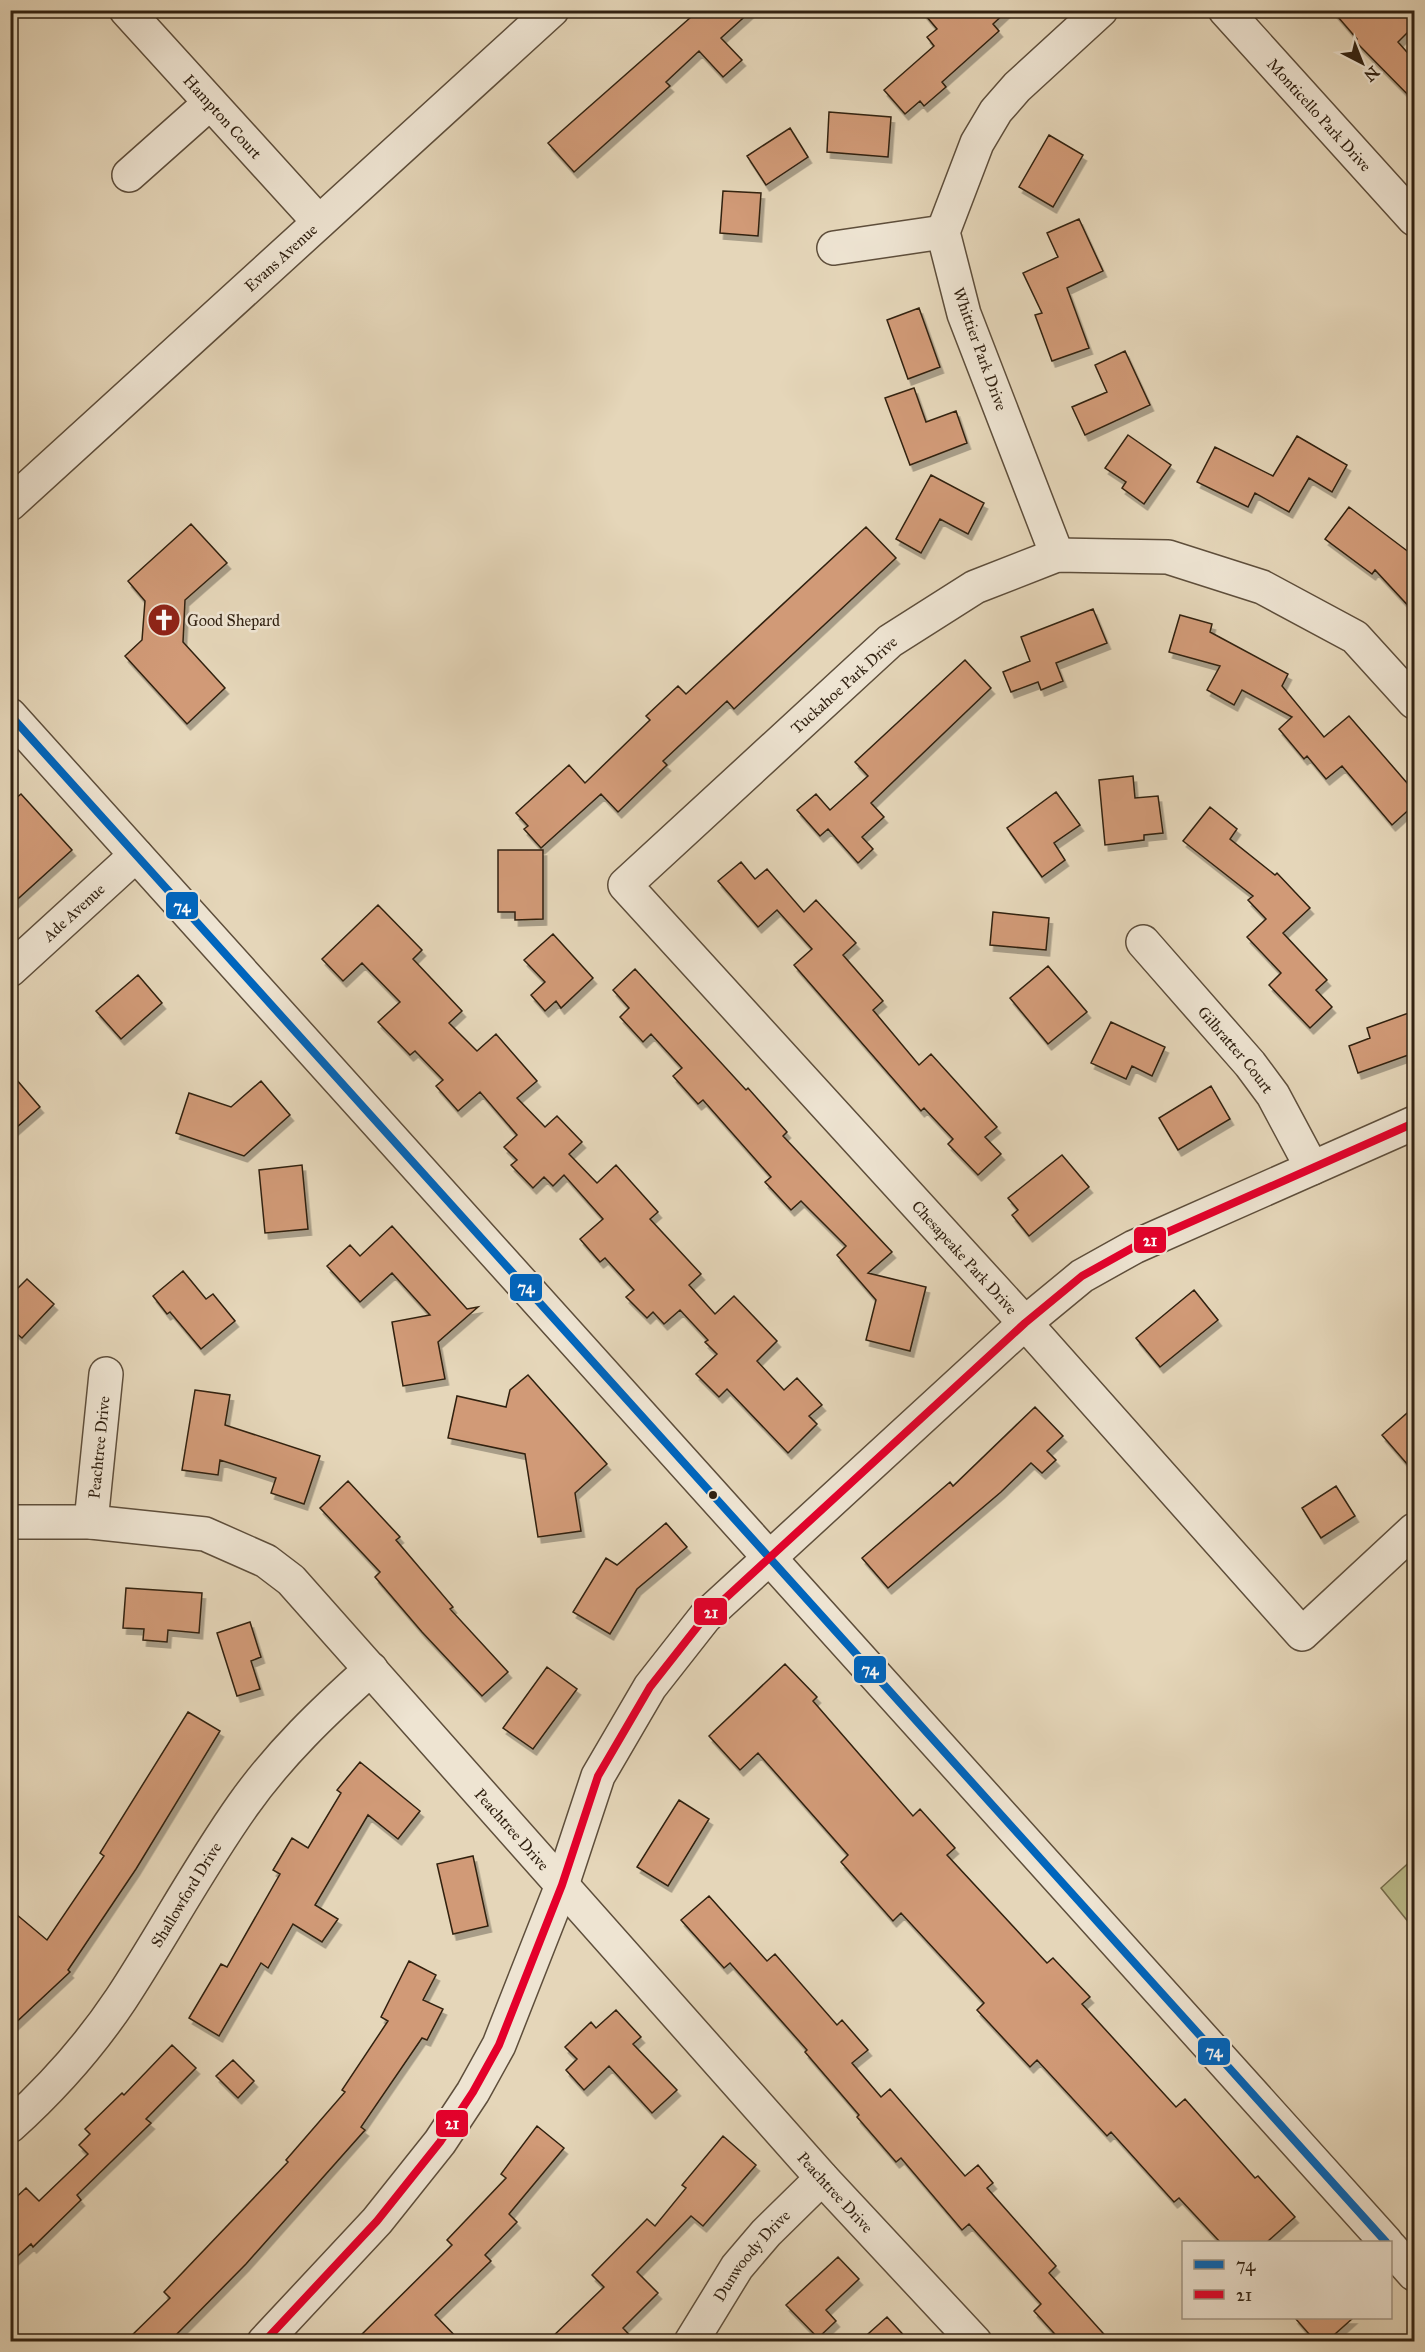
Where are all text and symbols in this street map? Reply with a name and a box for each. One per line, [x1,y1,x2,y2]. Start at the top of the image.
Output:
north arrow [1332,33,1392,93]
street label: Monticello Park Drive [1264,54,1376,175]
text: N [1360,62,1383,86]
street label: Hampton Court [180,70,266,163]
street label: Evans Avenue [240,219,321,295]
street label: Whittier Park Drive [949,285,1011,413]
church icon: Good Shepard [146,602,182,638]
place label: Good Shepard [187,611,280,630]
street label: Tuckahoe Park Drive [787,632,901,738]
street label: Ade Avenue [38,879,109,946]
line badge: 74 [165,891,199,920]
text: 74 [173,897,192,917]
street label: Gilbratter Court [1194,1002,1278,1097]
street label: Chesapeake Park Drive [908,1196,1022,1318]
line badge: 21 [1133,1226,1167,1254]
text: 21 [1143,1231,1158,1250]
line badge: 74 [509,1273,543,1302]
text: 74 [517,1278,536,1298]
street label: Peachtree Drive [84,1395,113,1500]
unlabelled marker [707,1489,719,1501]
line badge: 21 [693,1597,728,1626]
text: 21 [704,1603,719,1622]
line badge: 74 [853,1655,887,1684]
text: 74 [861,1660,880,1680]
street label: Peachtree Drive [471,1784,554,1874]
street label: Shallowford Drive [146,1838,225,1951]
line badge: 74 [1197,2037,1231,2066]
text: 74 [1205,2042,1224,2062]
line badge: 21 [435,2109,469,2138]
text: 21 [445,2114,460,2133]
street label: Peachtree Drive [794,2148,878,2237]
street label: Dunwoody Drive [709,2205,794,2304]
legend [1182,2241,1392,2319]
text: 74 [1236,2254,1256,2276]
text: 21 [1236,2284,1252,2306]

